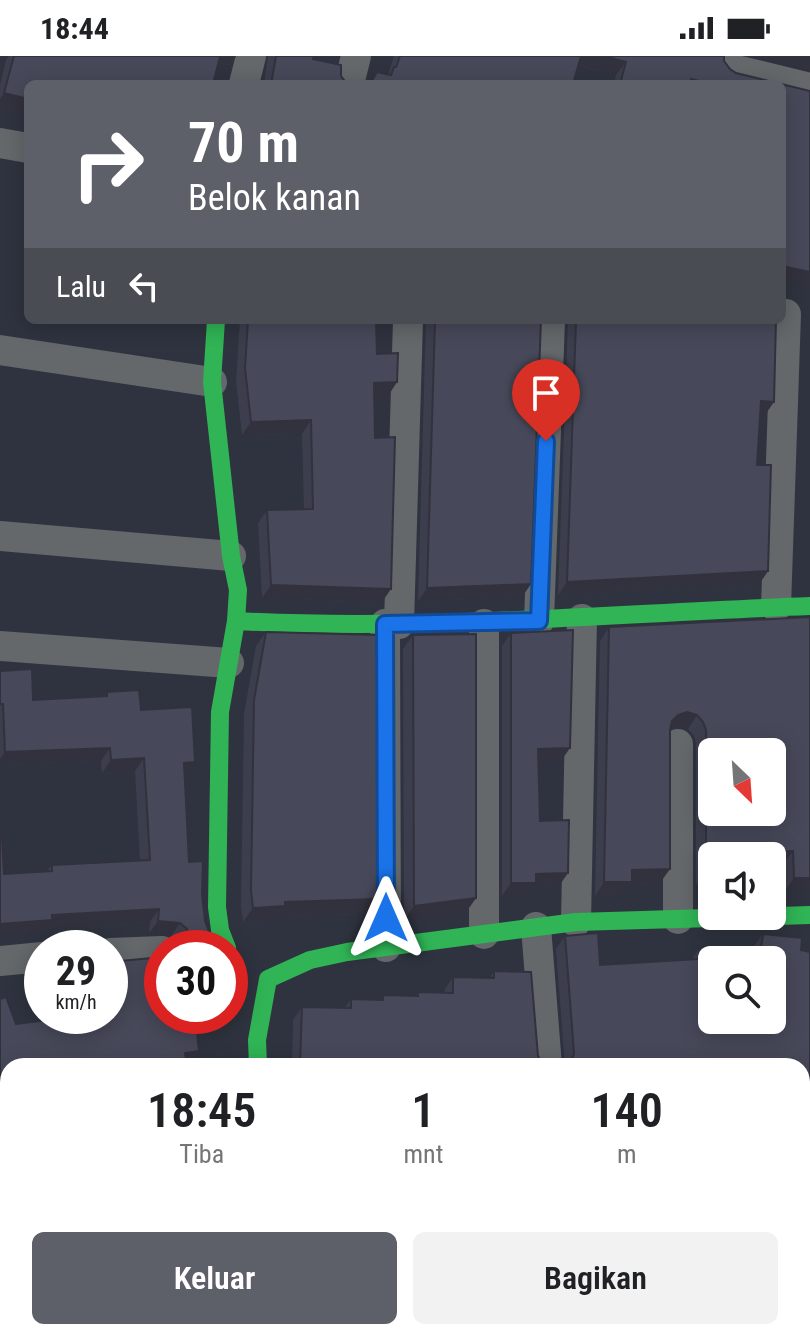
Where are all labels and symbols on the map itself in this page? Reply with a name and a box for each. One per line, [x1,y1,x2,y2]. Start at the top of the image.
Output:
pin [512,359,580,441]
north arrow [698,738,786,826]
position arrow [344,876,428,960]
speed limit sign: 30 [144,930,248,1034]

